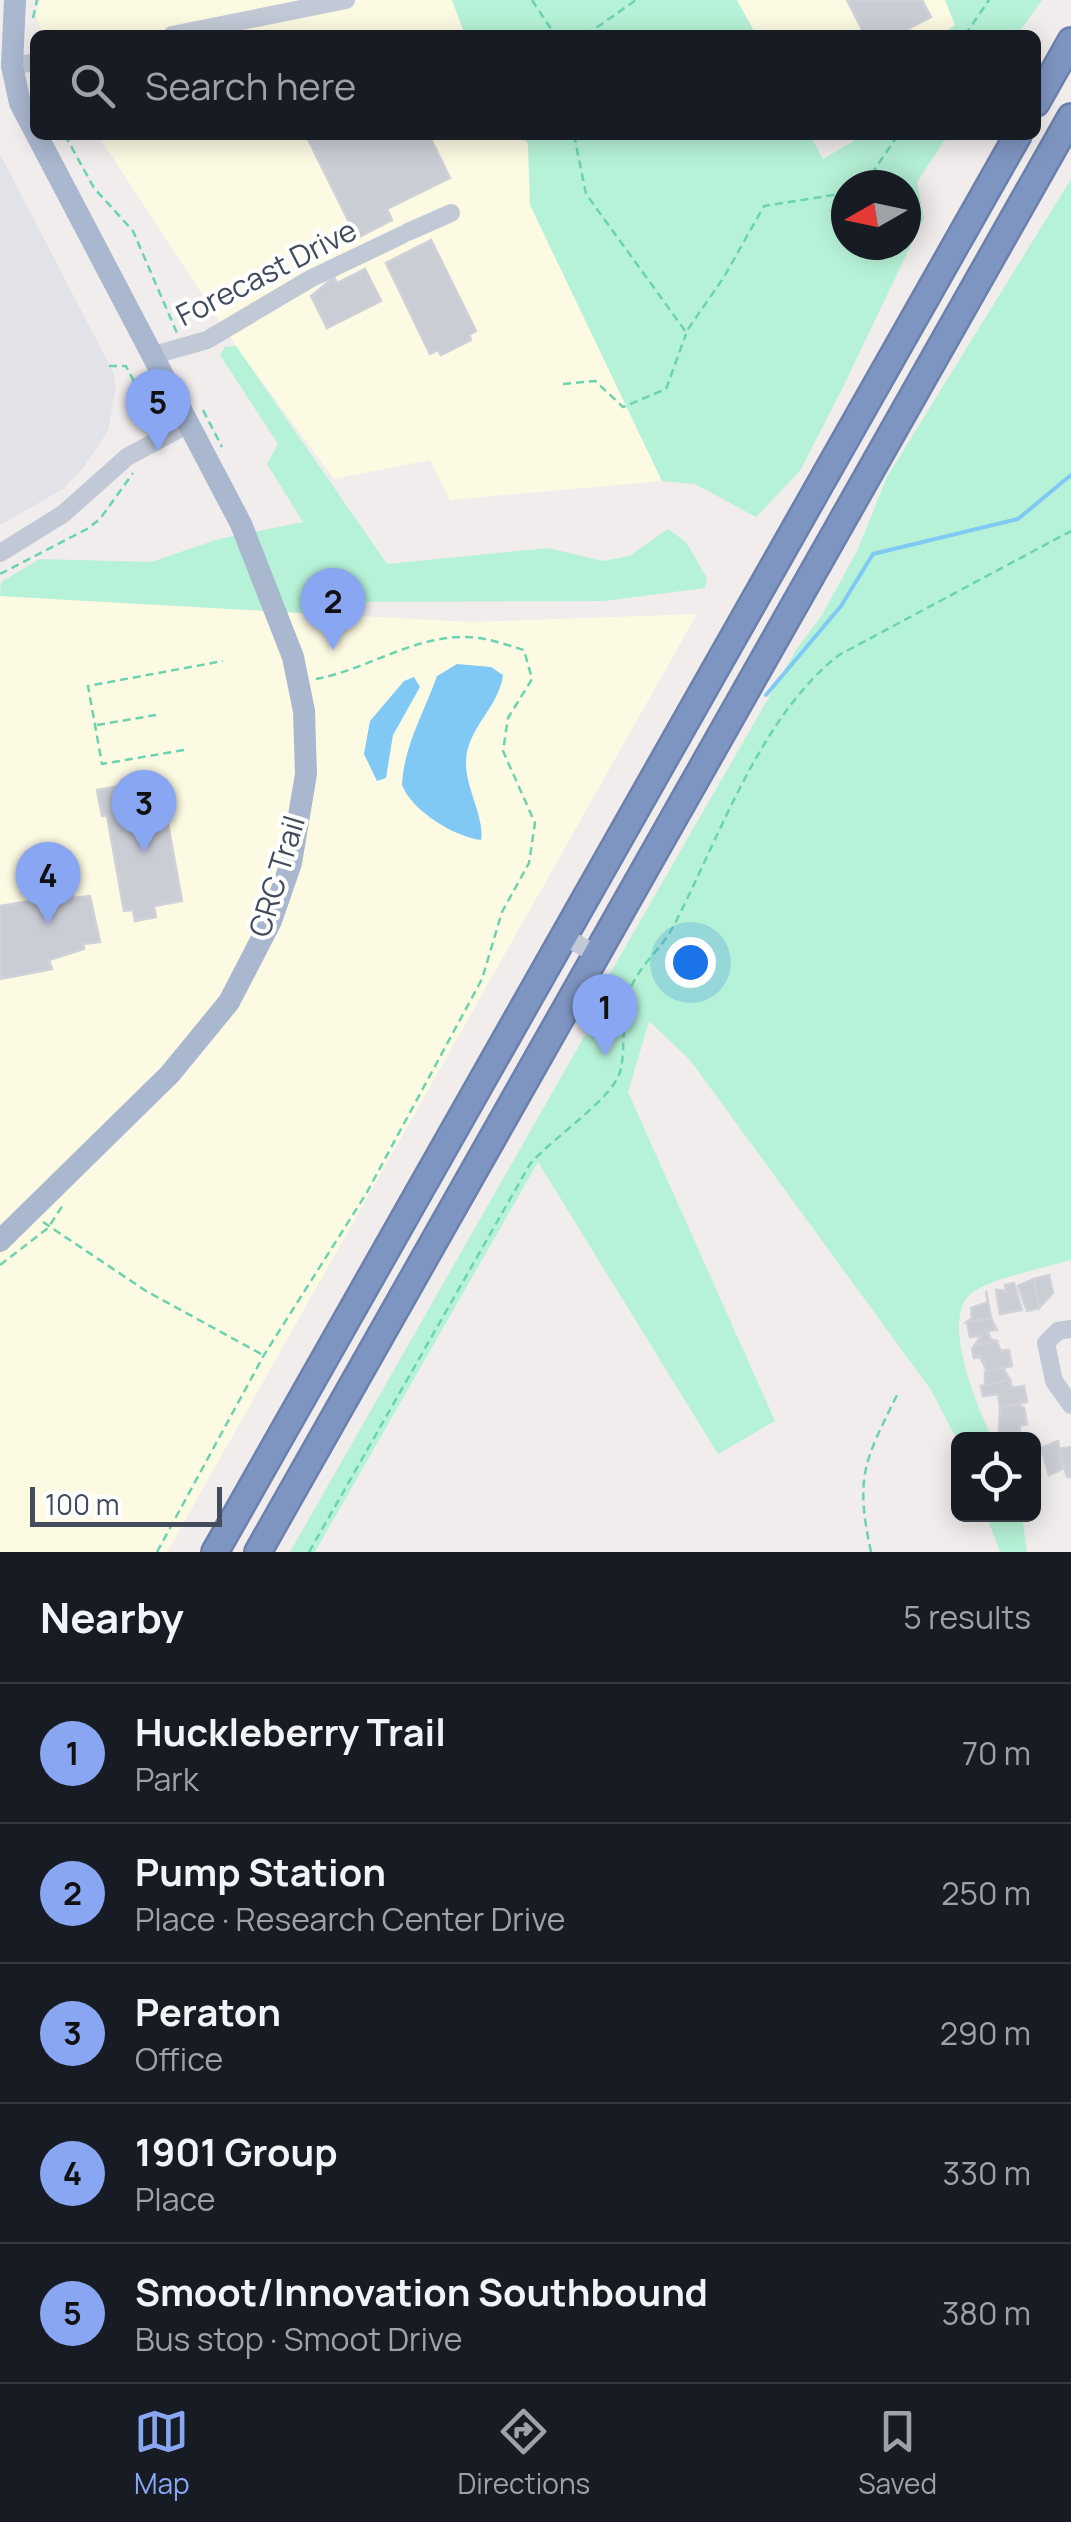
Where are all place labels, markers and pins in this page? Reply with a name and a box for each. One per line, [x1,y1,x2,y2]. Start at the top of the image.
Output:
pin: 5 [126,368,190,451]
pin: 2 [300,568,366,650]
pin: 3 [112,770,176,852]
pin: 4 [15,842,80,924]
pin: 1 [572,974,638,1056]

